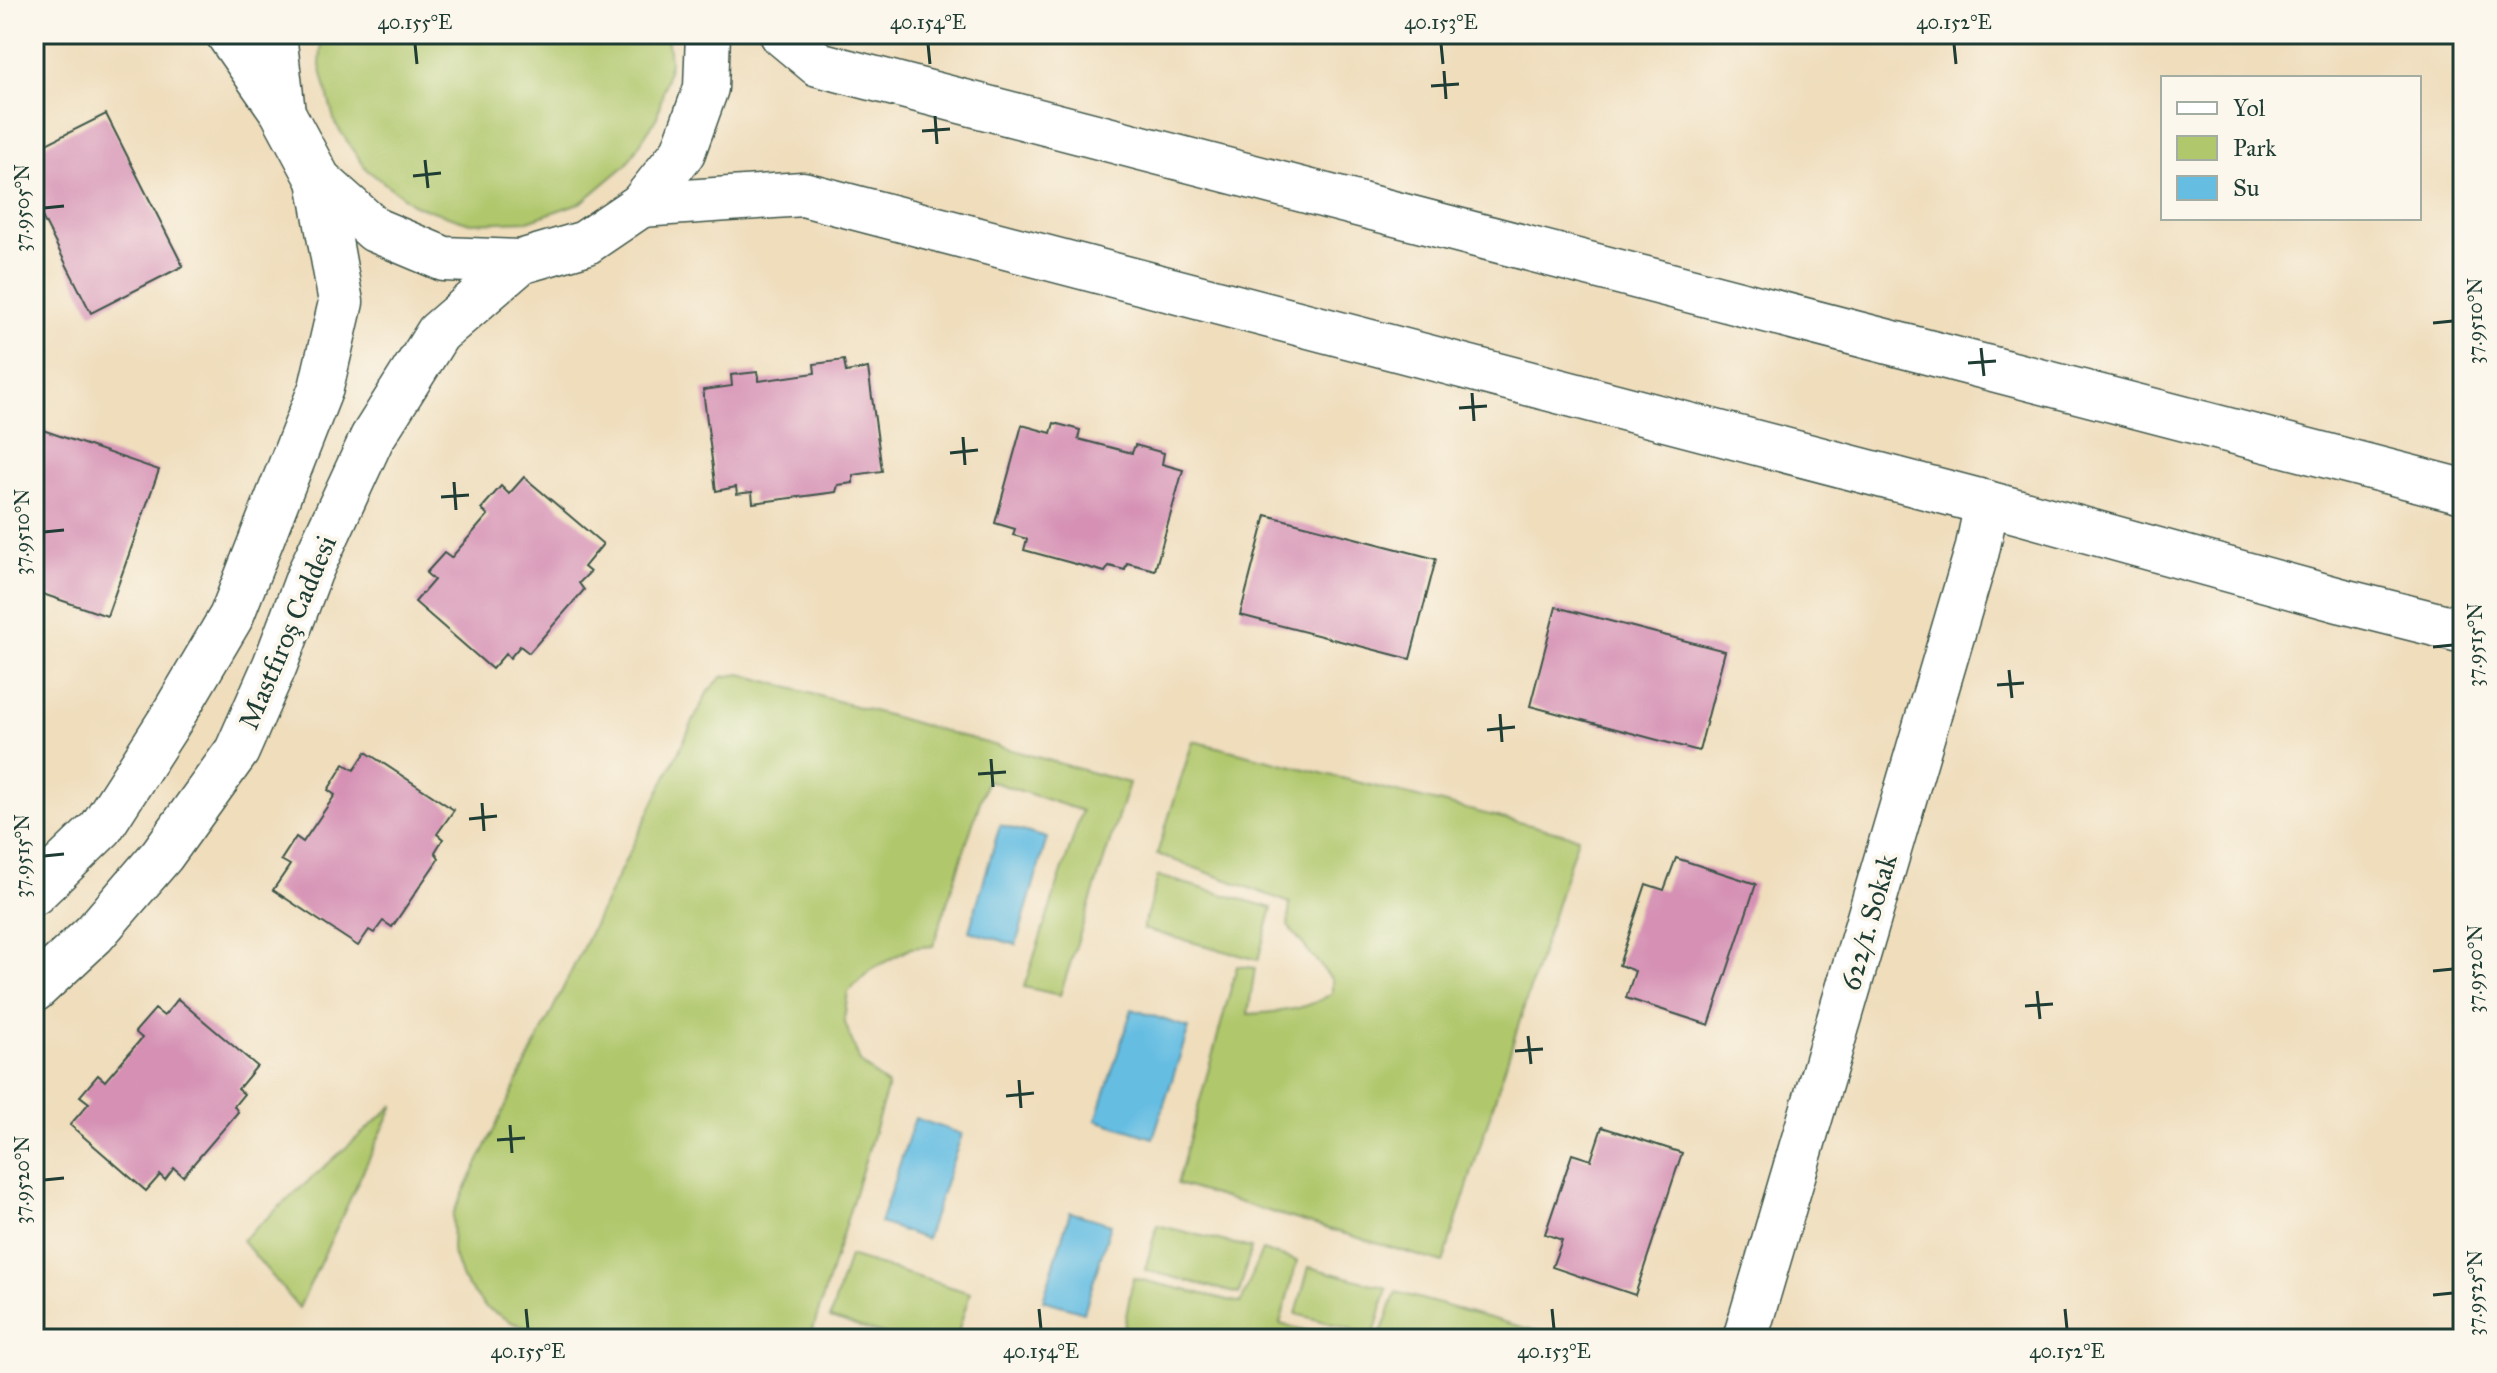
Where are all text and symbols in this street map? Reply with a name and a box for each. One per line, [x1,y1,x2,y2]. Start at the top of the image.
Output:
text: 40.155°E [378,10,452,34]
text: 40.154°E [890,10,966,34]
text: 40.153°E [1404,10,1478,34]
text: 40.152°E [1916,10,1992,34]
legend [2161,76,2421,220]
text: Yol [2233,93,2266,123]
text: Park [2233,133,2277,163]
text: 37.9505°N [10,164,34,252]
text: Su [2233,173,2260,203]
text: 37.9510°N [2463,278,2487,364]
text: 37.9510°N [10,489,34,575]
street label: Mastfıroş Caddesi [231,530,344,735]
text: 37.9515°N [2463,603,2487,687]
text: 37.9515°N [10,814,34,898]
street label: 622/1. Sokak [1832,850,1905,994]
text: 37.9520°N [2463,925,2487,1013]
text: 37.9520°N [10,1136,34,1224]
text: 37.9525°N [2463,1250,2487,1336]
text: 40.155°E [491,1339,565,1363]
text: 40.154°E [1003,1339,1079,1363]
text: 40.153°E [1517,1339,1591,1363]
text: 40.152°E [2029,1339,2105,1363]

